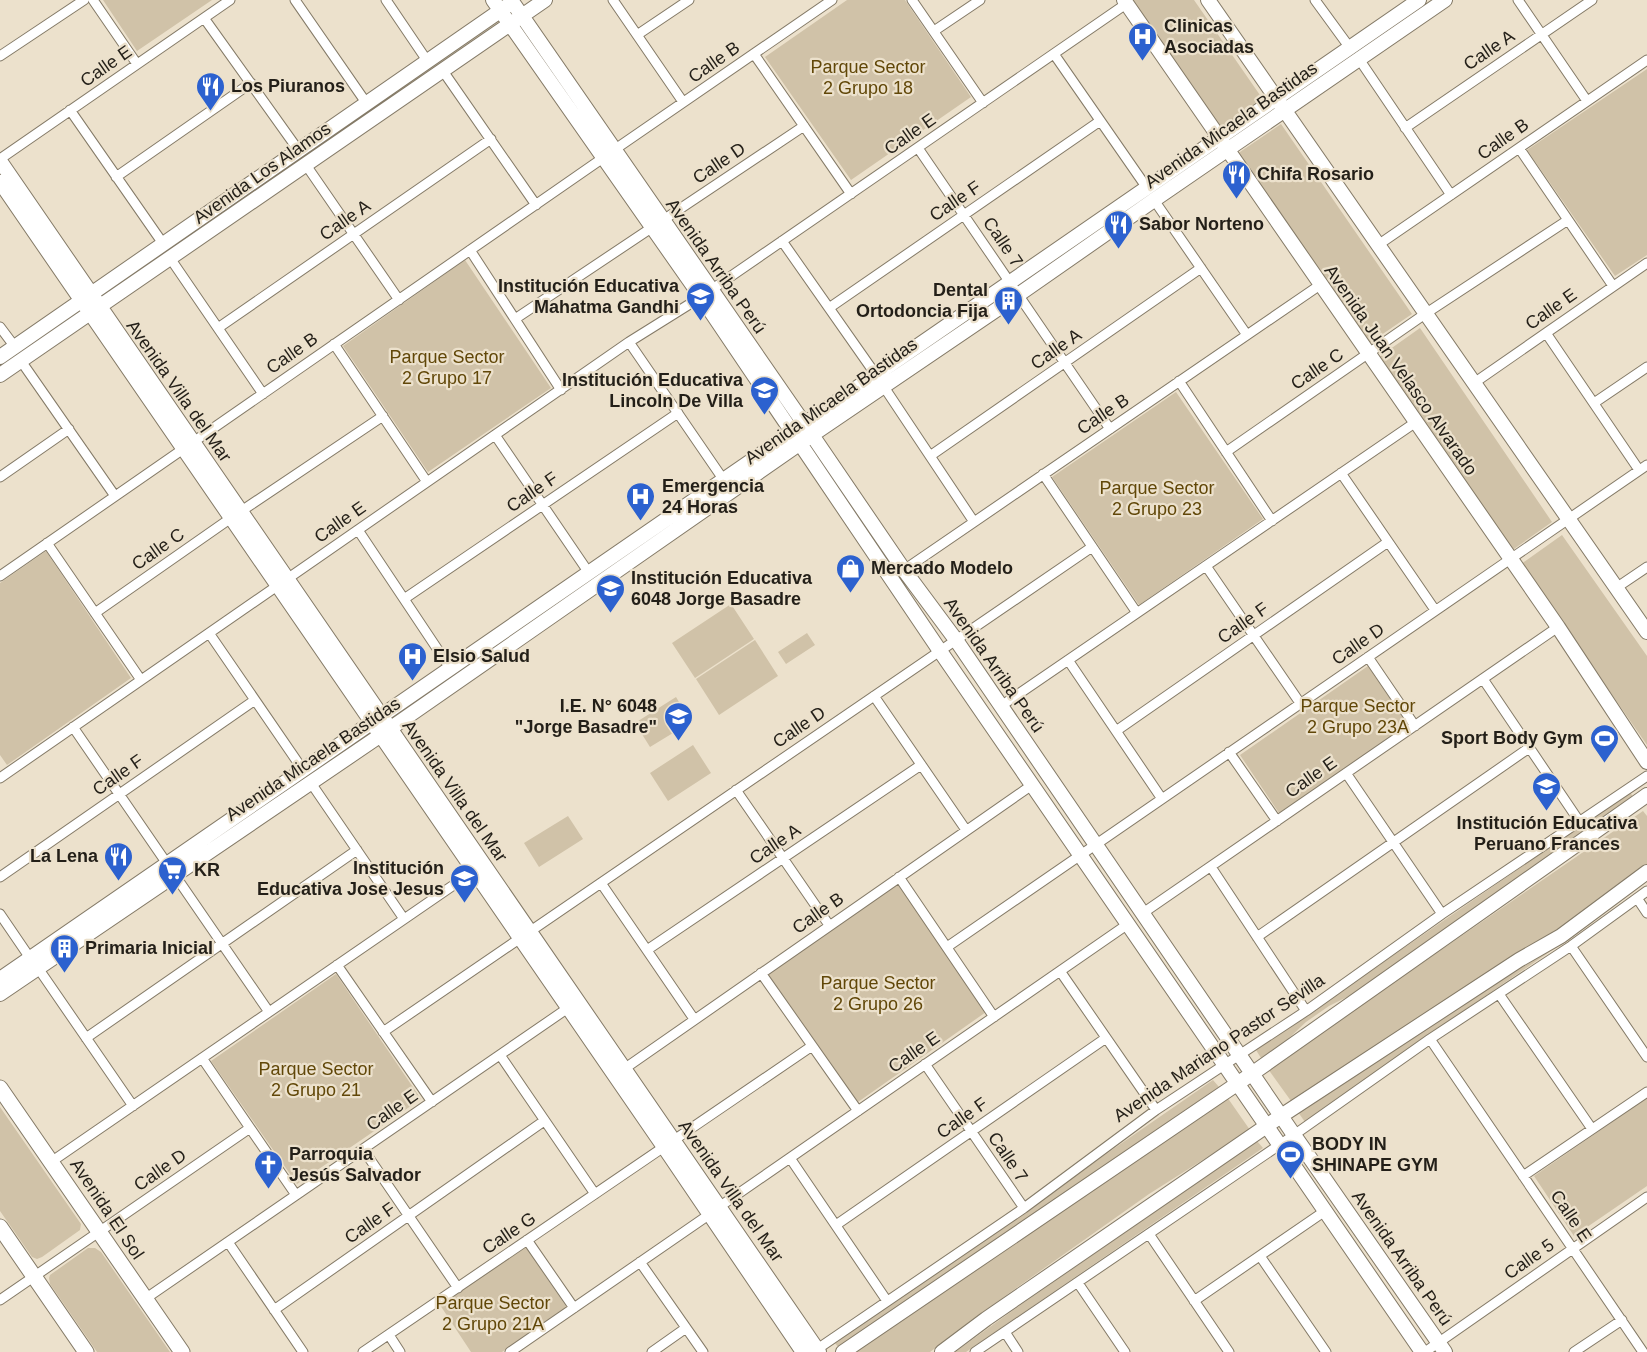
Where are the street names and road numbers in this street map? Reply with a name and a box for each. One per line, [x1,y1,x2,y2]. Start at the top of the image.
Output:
street label: Calle A [1460,26,1518,74]
street label: Calle B [684,37,744,87]
street label: Calle E [76,41,136,91]
street label: Avenida Micaela Bastidas [1141,58,1321,192]
street label: Calle E [880,109,940,159]
street label: Calle B [1473,114,1533,164]
street label: Avenida Los Alamos [190,118,334,228]
street label: Calle D [689,138,749,188]
street label: Calle F [926,177,984,225]
street label: Calle A [316,195,374,245]
street label: Avenida Arriba Perú [662,195,770,337]
street label: Calle 7 [979,213,1027,271]
street label: Avenida Juan Velasco Alvarado [1321,261,1481,479]
street label: Calle E [1521,284,1581,334]
street label: Avenida Villa del Mar [123,316,235,466]
street label: Calle A [1027,324,1085,374]
street label: Calle B [262,328,322,378]
street label: Avenida Micaela Bastidas [741,334,921,468]
street label: Calle C [1287,344,1347,394]
street label: Calle B [1073,389,1133,439]
street label: Calle F [503,468,561,516]
street label: Calle E [310,497,370,547]
street label: Calle C [128,524,188,574]
street label: Avenida Arriba Perú [940,594,1048,736]
street label: Calle F [1214,598,1272,648]
street label: Calle D [1328,619,1388,669]
street label: Avenida Micaela Bastidas [222,693,404,825]
street label: Calle D [769,702,829,752]
street label: Avenida Villa del Mar [399,716,511,866]
street label: Calle F [89,750,147,800]
street label: Calle E [1281,752,1341,802]
street label: Calle A [746,820,804,868]
street label: Calle B [788,888,848,938]
street label: Avenida Mariano Pastor Sevilla [1110,969,1329,1126]
street label: Calle E [884,1027,944,1077]
street label: Calle E [362,1085,422,1135]
street label: Calle F [933,1093,991,1143]
street label: Avenida Villa del Mar [675,1116,787,1266]
street label: Calle 7 [984,1128,1032,1186]
street label: Calle D [130,1145,190,1195]
street label: Avenida El Sol [66,1155,148,1263]
street label: Calle E [1546,1186,1596,1246]
street label: Avenida Arriba Perú [1348,1187,1456,1329]
street label: Calle F [341,1198,399,1248]
street label: Calle G [479,1208,539,1258]
street label: Calle 5 [1500,1235,1558,1283]

